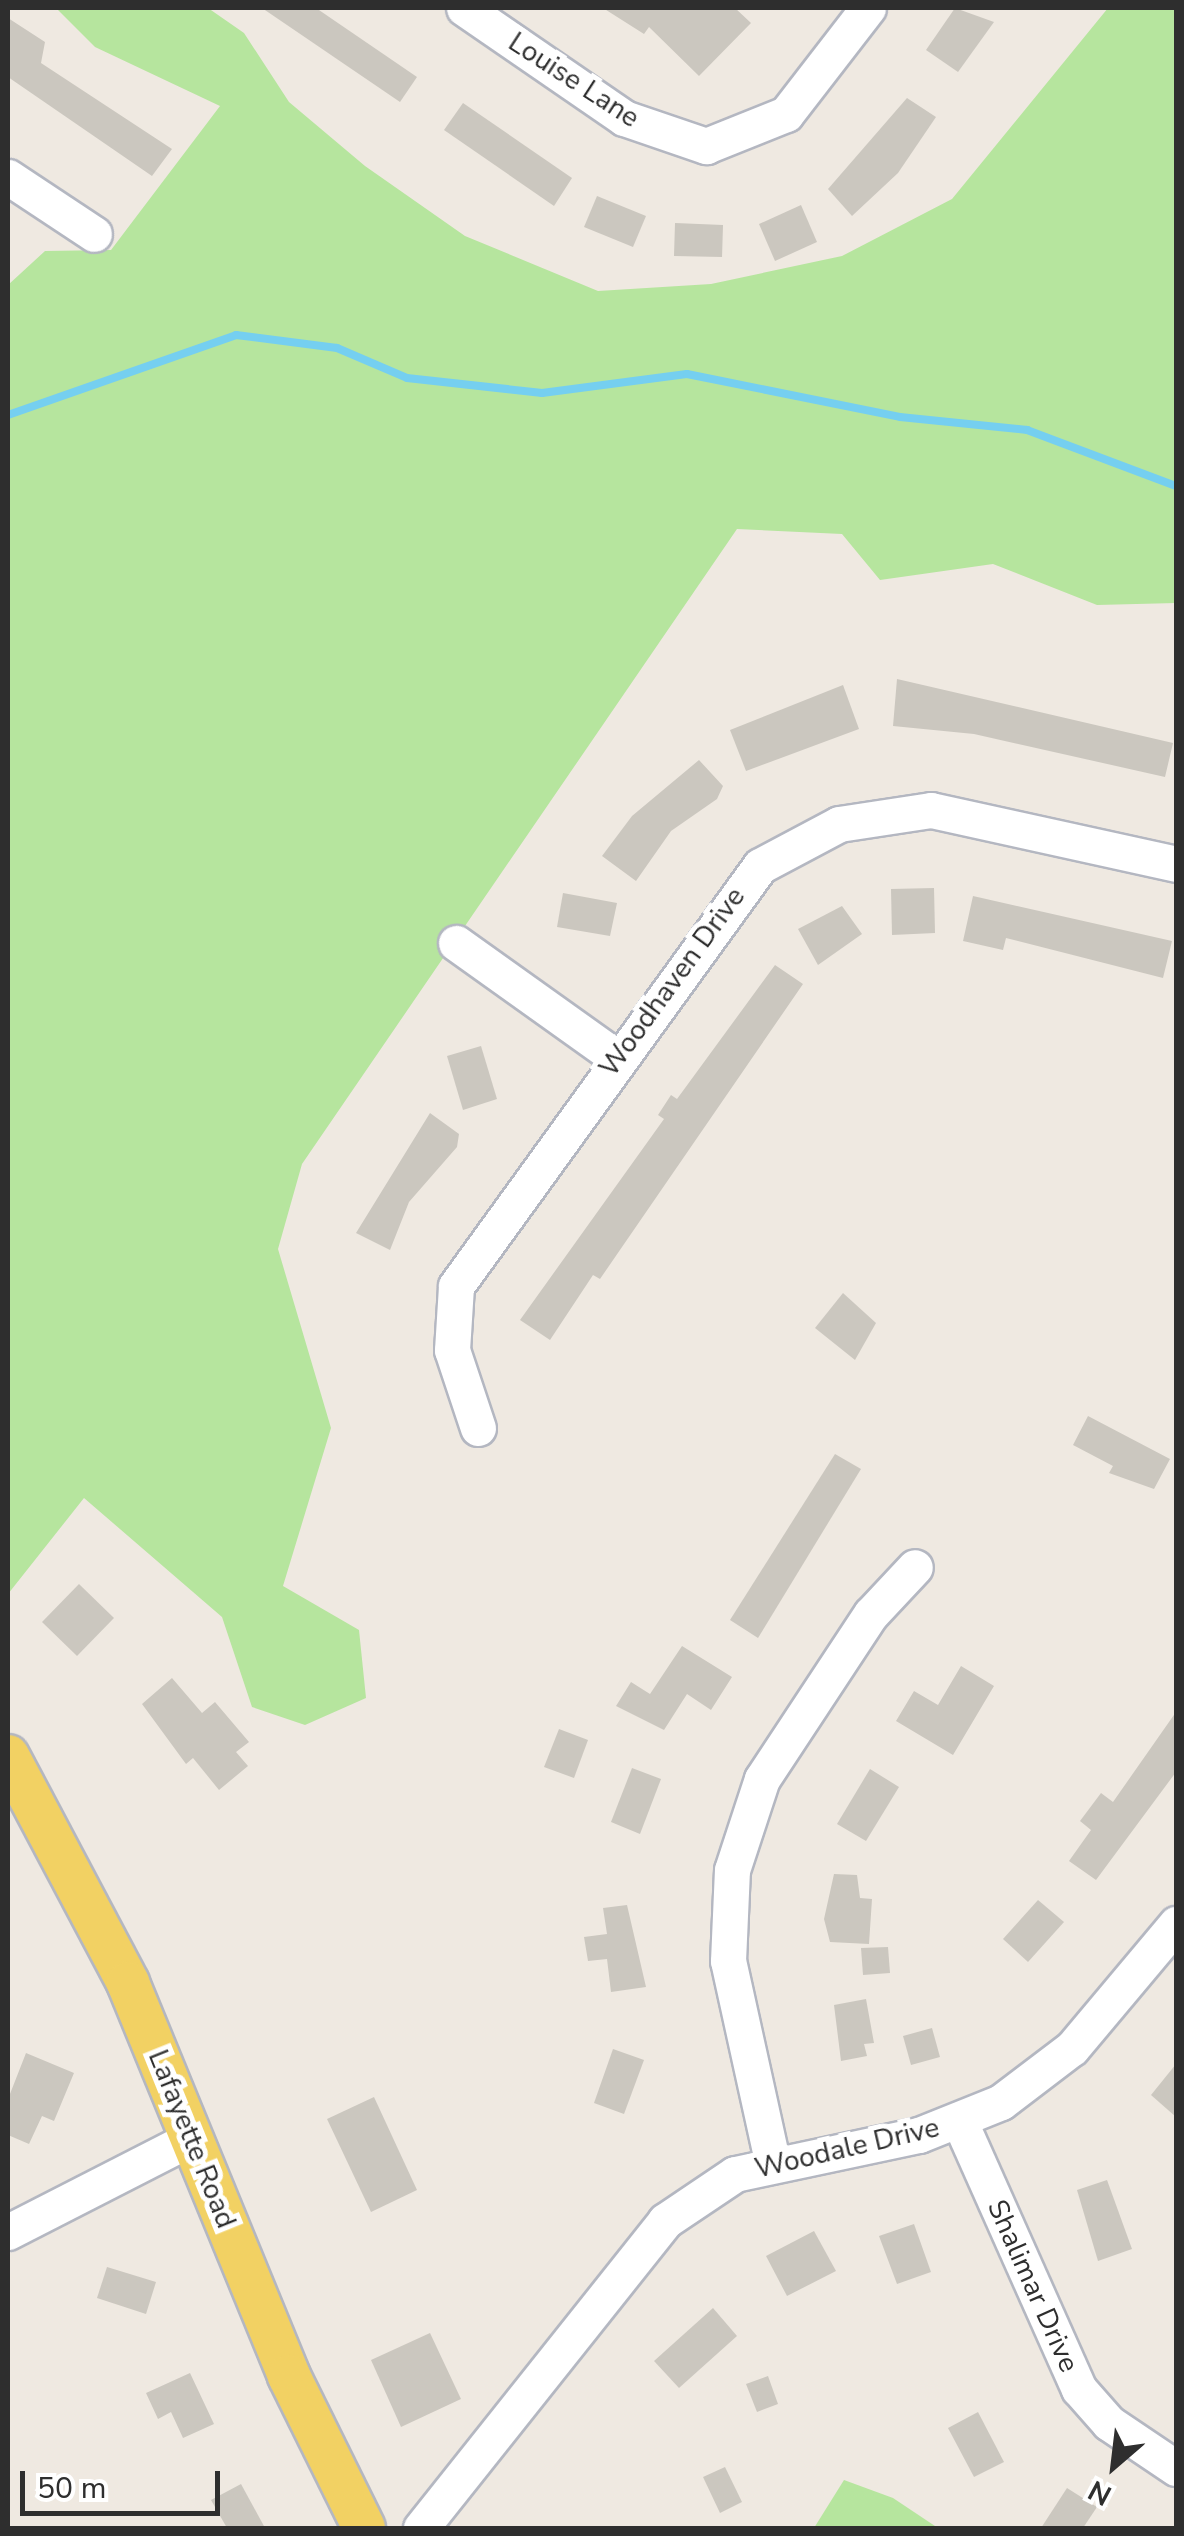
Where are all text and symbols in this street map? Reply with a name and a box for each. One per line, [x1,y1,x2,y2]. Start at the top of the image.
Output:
street label: Louise Lane [502,25,646,135]
street label: Woodhaven Drive [592,881,752,1083]
street label: Lafayette Road [141,2045,243,2233]
street label: Woodale Drive [752,2110,942,2186]
street label: Shalimar Drive [980,2195,1086,2377]
north arrow [1064,2416,1164,2516]
scale bar [25,2451,225,2513]
text: 50 m [37,2468,106,2509]
text: N [1082,2471,1118,2514]

